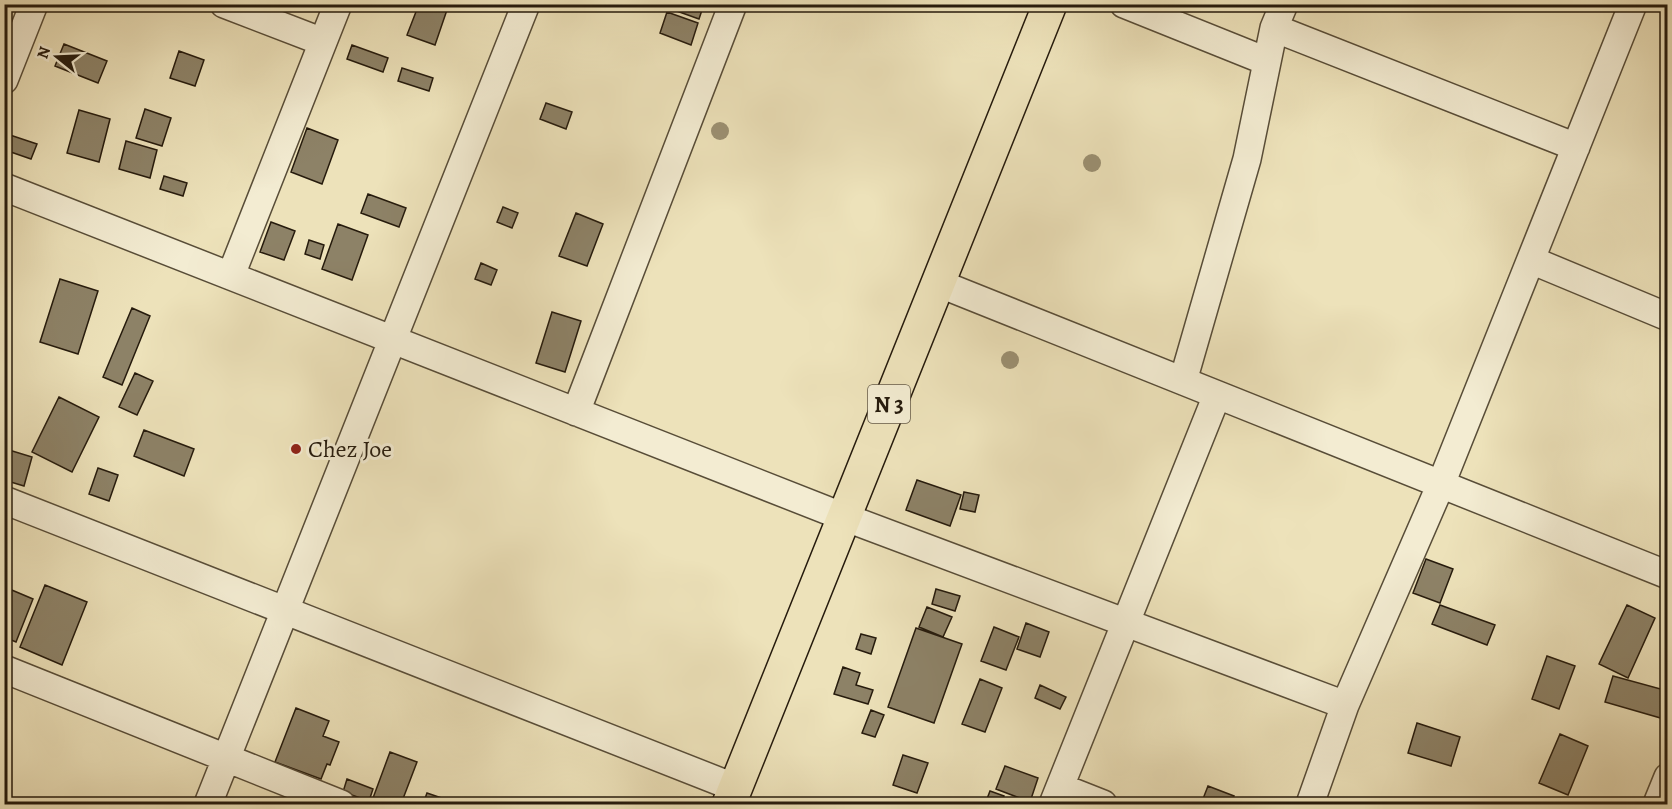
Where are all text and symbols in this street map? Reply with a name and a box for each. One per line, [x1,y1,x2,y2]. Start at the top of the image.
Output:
north arrow [27,27,87,87]
text: N [31,43,56,62]
road number: N 3 [868,385,910,423]
place label: Chez Joe [308,433,392,465]
marker: Chez Joe [289,442,303,456]

